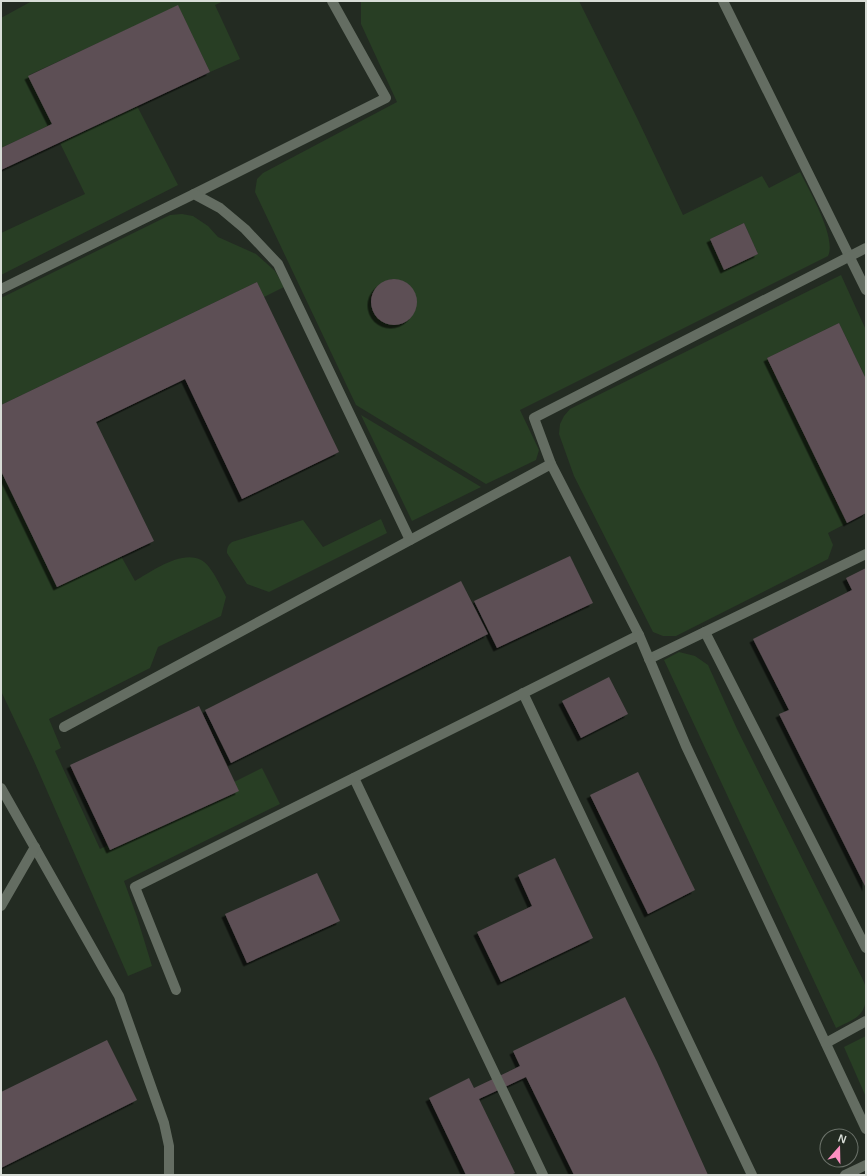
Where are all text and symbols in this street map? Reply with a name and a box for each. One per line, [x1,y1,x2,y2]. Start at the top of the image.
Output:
north arrow [819,1128,859,1168]
text: N [837,1132,848,1146]

